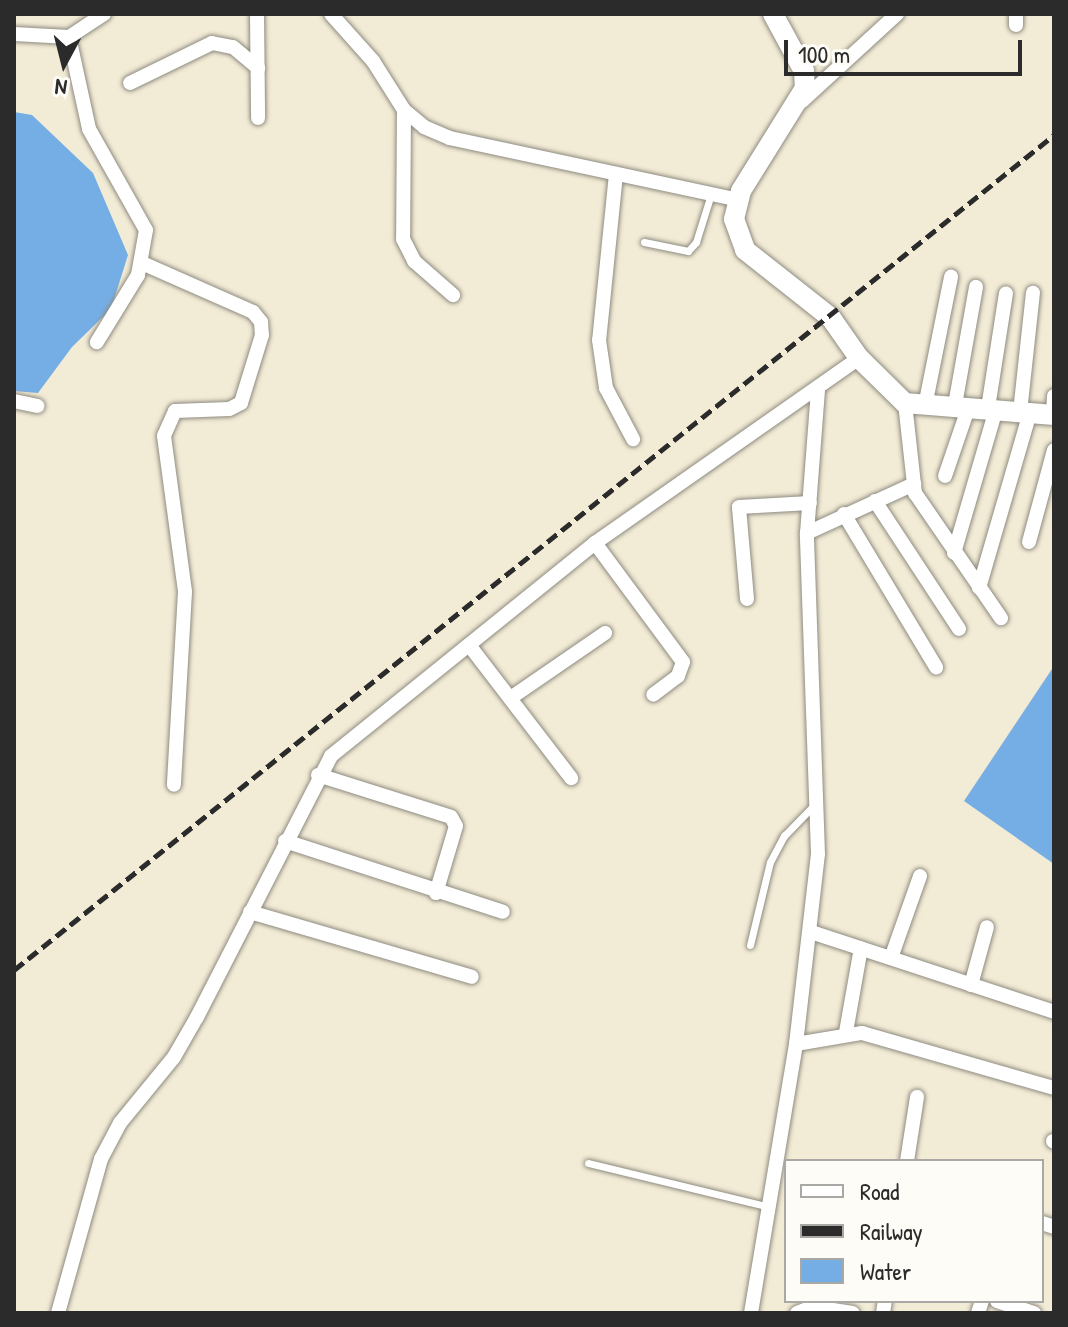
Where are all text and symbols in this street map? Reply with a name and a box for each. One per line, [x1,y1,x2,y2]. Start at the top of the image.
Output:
north arrow [24,24,104,104]
scale bar [788,24,1026,74]
text: 100 m [798,38,850,70]
text: N [53,72,69,103]
legend [784,1159,1044,1303]
text: Road [860,1175,899,1207]
text: Railway [860,1215,923,1247]
text: Water [860,1255,911,1287]

